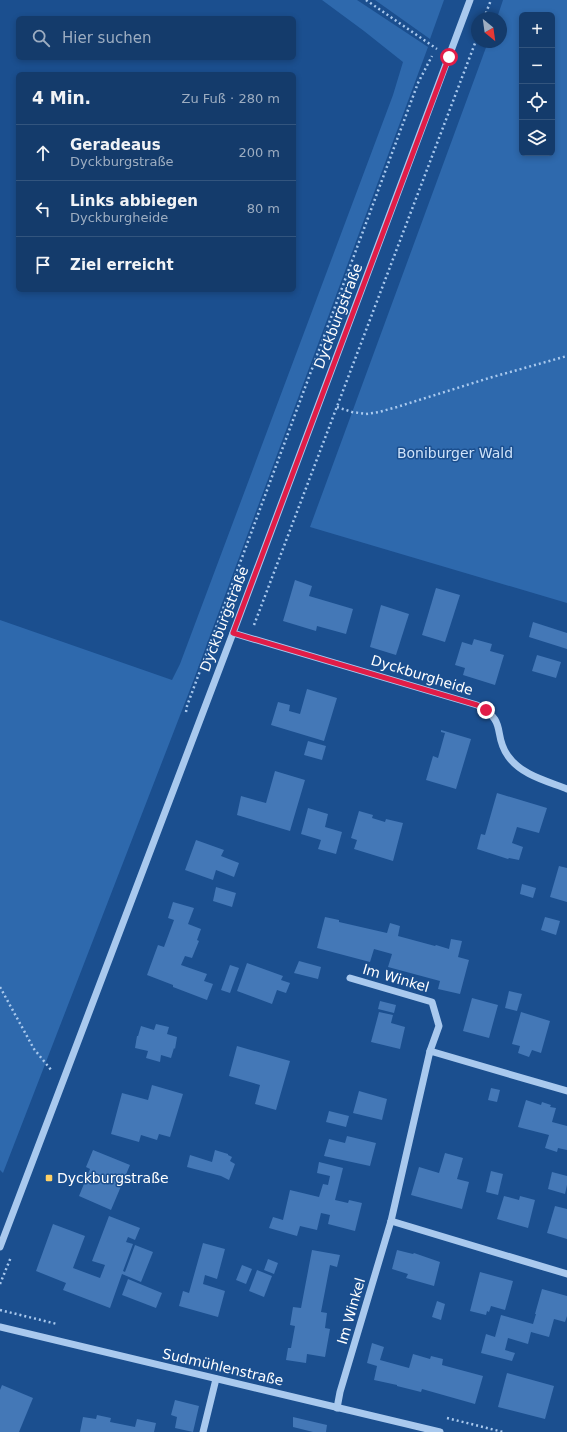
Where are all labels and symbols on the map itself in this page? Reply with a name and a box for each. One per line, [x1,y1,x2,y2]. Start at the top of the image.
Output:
north arrow [471,12,507,48]
route start [440,48,458,66]
street label: Dyckburgstraße [311,261,365,371]
park label: Boniburger Wald [397,445,513,461]
street label: Dyckburgstraße [197,564,251,674]
street label: Dyckburgheide [369,652,475,698]
route end [477,701,495,719]
street label: Im Winkel [361,961,431,995]
place label: Dyckburgstraße [57,1170,169,1186]
marker: Dyckburgstraße [44,1173,54,1183]
street label: Im Winkel [334,1276,368,1346]
street label: Sudmühlenstraße [161,1345,285,1389]

